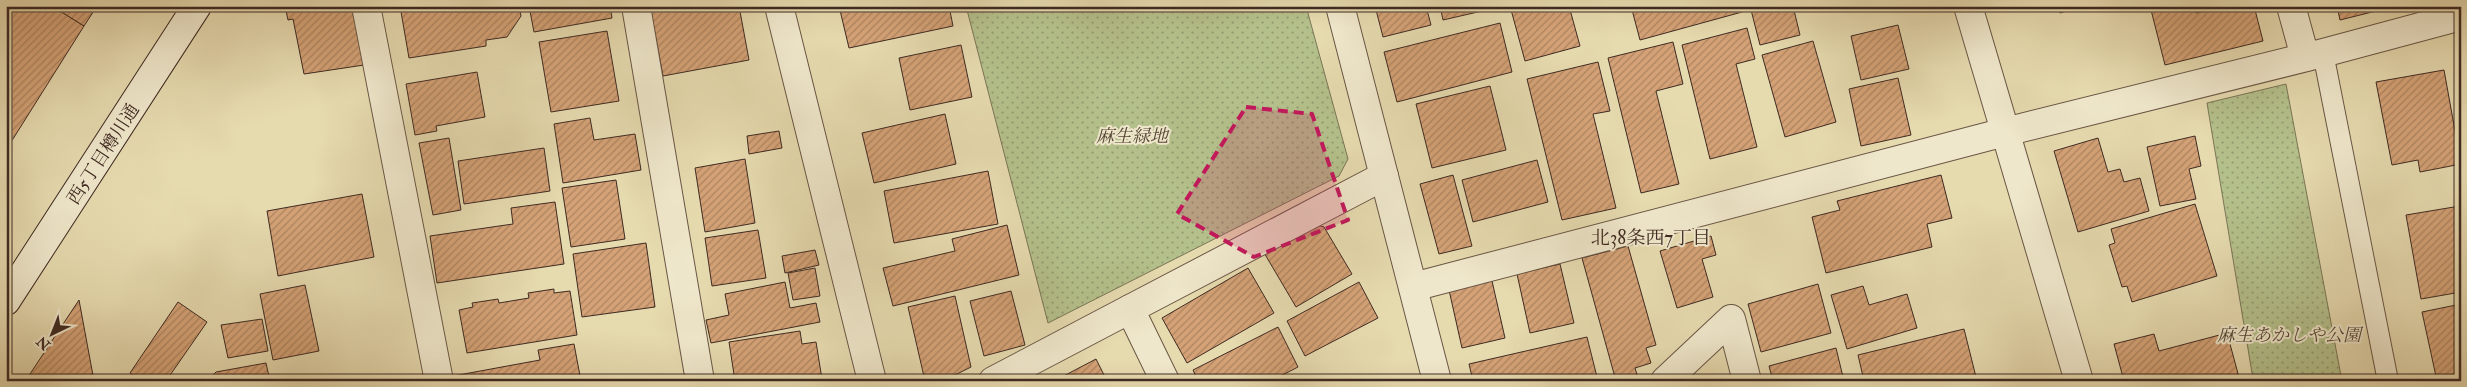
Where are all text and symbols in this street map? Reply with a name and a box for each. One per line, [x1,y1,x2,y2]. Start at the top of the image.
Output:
street label: 西5丁目樽川通 [62,99,145,209]
park label: 麻生緑地 [1096,125,1170,148]
district label: 北38条西7丁目 [1591,226,1711,250]
north arrow [28,310,78,360]
park label: 麻生あかしや公園 [2217,324,2364,347]
text: N [33,332,55,354]

